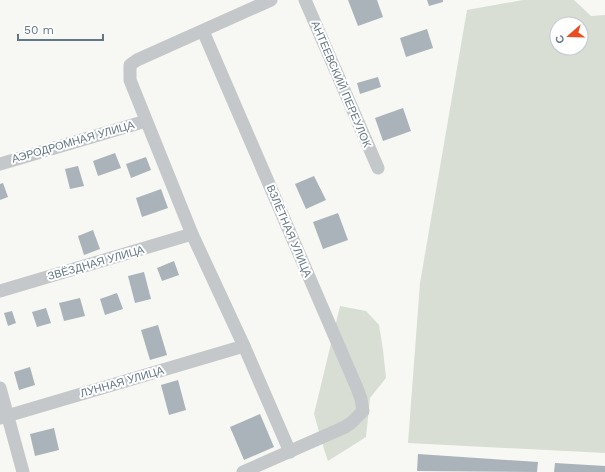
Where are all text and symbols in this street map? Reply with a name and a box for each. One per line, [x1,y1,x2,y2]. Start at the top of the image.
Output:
scale bar [18,16,103,42]
north arrow [549,16,589,56]
street label: АНТЕЕВСКИЙ ПЕРЕУЛОК [308,19,374,150]
text: 50 m [24,23,54,37]
text: С [553,33,568,45]
street label: АЭРОДРОМНАЯ УЛИЦА [10,118,136,166]
street label: ВЗЛЁТНАЯ УЛИЦА [264,183,315,280]
street label: ЗВЁЗДНАЯ УЛИЦА [46,243,146,283]
street label: ЛУННАЯ УЛИЦА [79,364,166,400]

